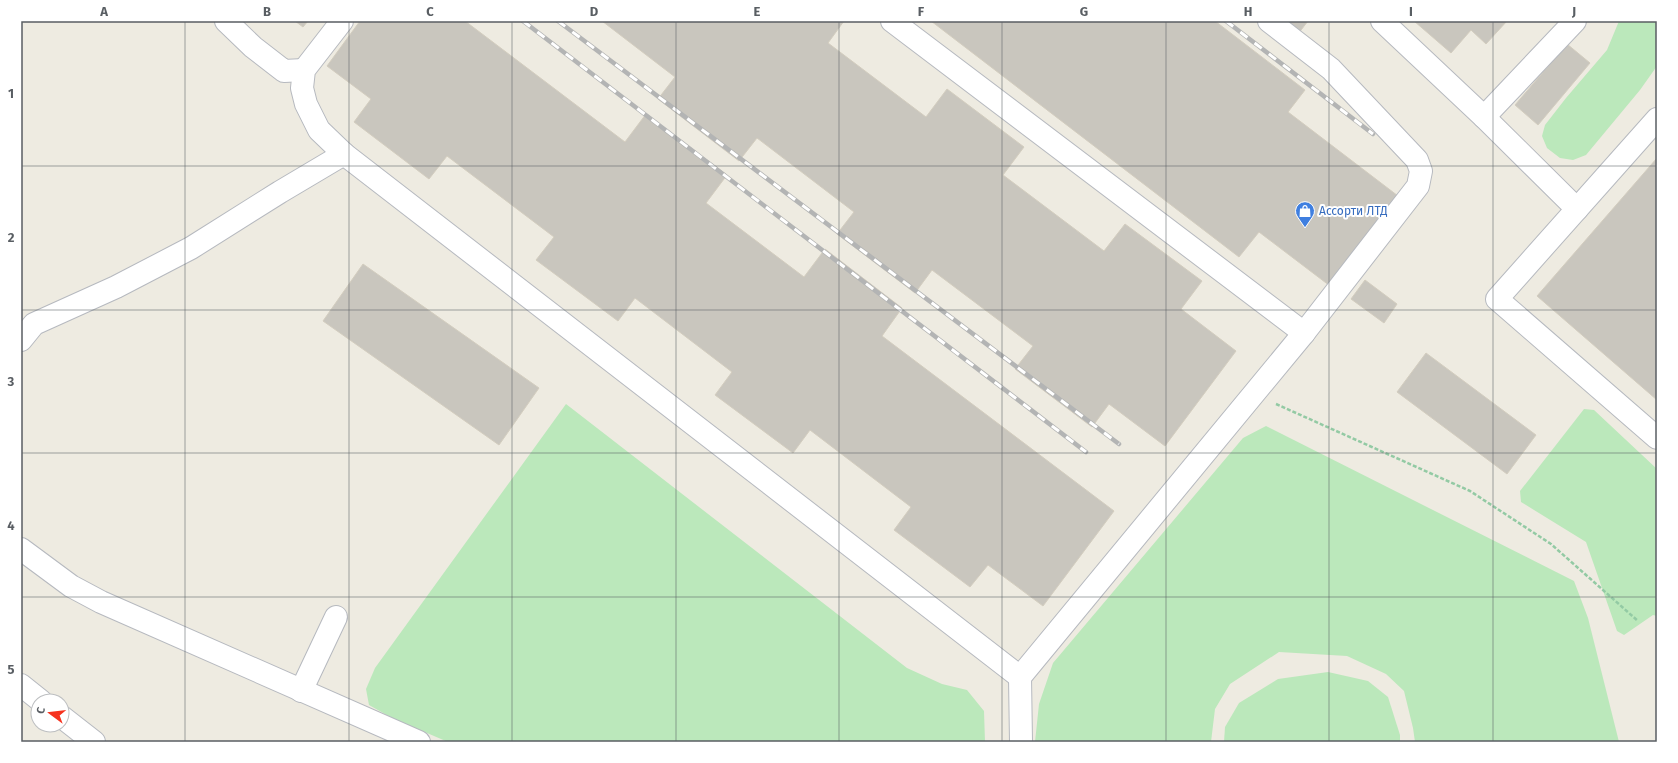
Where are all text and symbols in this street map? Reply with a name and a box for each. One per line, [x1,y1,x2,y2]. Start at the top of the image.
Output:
text: A [99,4,108,19]
text: B [263,4,271,19]
text: C [426,4,434,19]
text: D [590,4,599,19]
text: E [754,4,761,19]
text: F [918,4,925,19]
text: G [1080,4,1088,19]
text: H [1244,4,1252,19]
text: I [1409,4,1413,19]
text: J [1571,4,1576,19]
text: 1 [8,86,14,101]
shop icon: Ассорти ЛТД [1294,200,1316,228]
place label: Ассорти ЛТД [1319,204,1388,218]
text: 2 [8,230,15,245]
text: 3 [7,374,15,389]
text: 4 [7,518,15,533]
text: 5 [8,662,15,677]
north arrow [30,693,70,733]
text: С [34,705,48,715]

